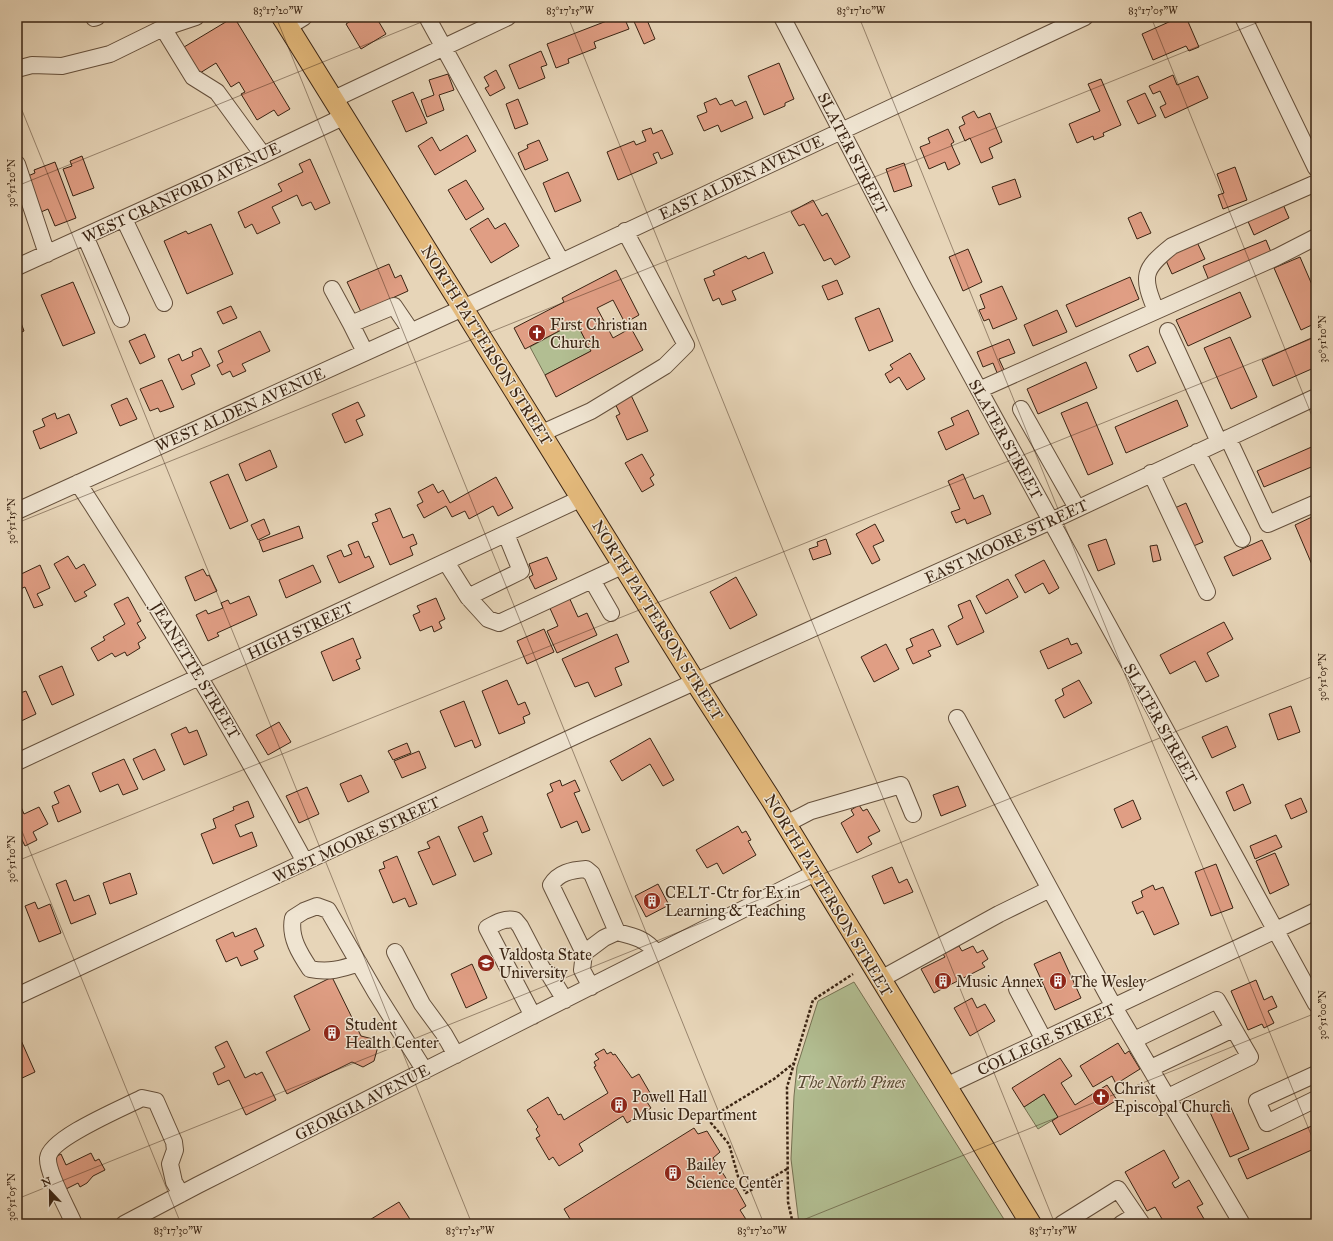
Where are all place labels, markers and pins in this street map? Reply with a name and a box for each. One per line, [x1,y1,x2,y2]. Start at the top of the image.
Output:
place label: First Christian Church [550,315,648,352]
church icon: First Christian Church [527,323,547,343]
place label: CELT-Ctr for Ex in Learning & Teaching [665,883,806,921]
building icon: CELT-Ctr for Ex in Learning & Teaching [642,891,662,911]
place label: Valdosta State University [498,945,592,982]
school or university icon: Valdosta State University [476,953,496,973]
building icon: Music Annex [933,971,953,991]
building icon: The Wesley [1048,971,1068,991]
place label: Music Annex [956,972,1043,991]
place label: The Wesley [1071,972,1147,991]
place label: Student Health Center [345,1015,439,1052]
building icon: Student Health Center [322,1023,342,1043]
place label: Christ Episcopal Church [1114,1079,1231,1116]
place label: Powell Hall Music Department [632,1087,758,1124]
church icon: Christ Episcopal Church [1091,1087,1111,1107]
building icon: Powell Hall Music Department [609,1095,629,1115]
place label: Bailey Science Center [686,1155,783,1192]
building icon: Bailey Science Center [663,1163,683,1183]

